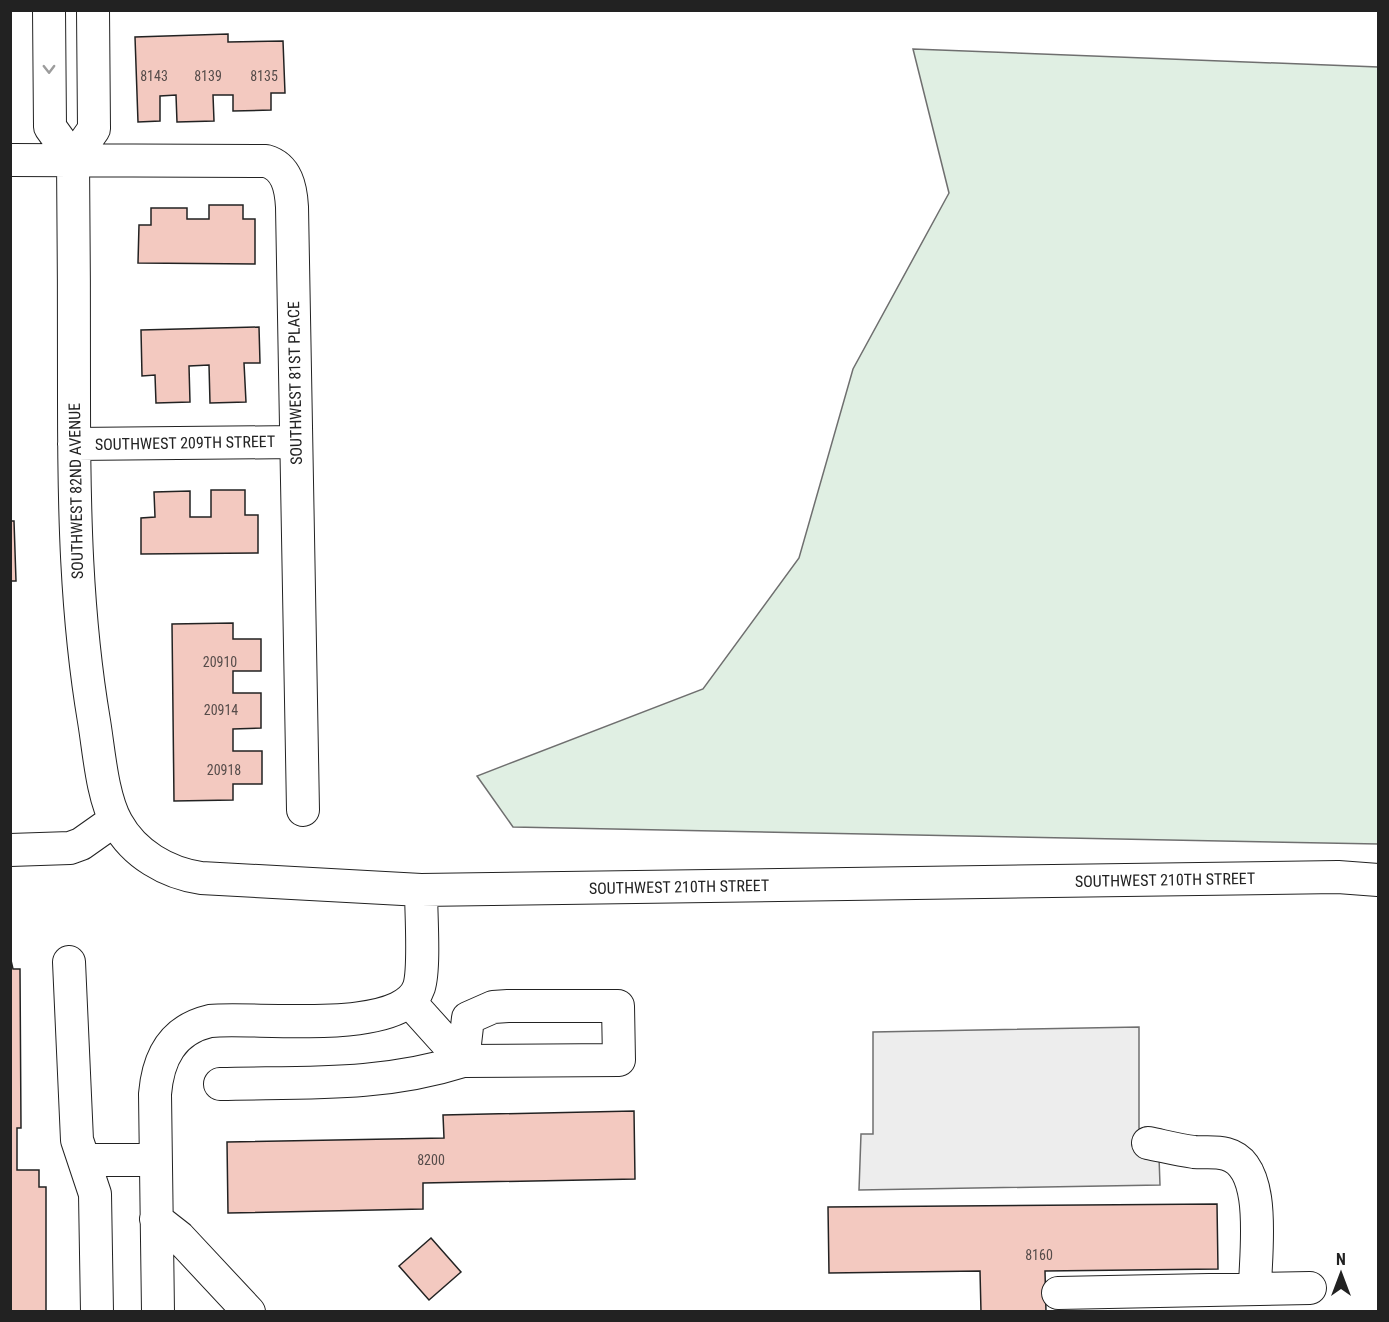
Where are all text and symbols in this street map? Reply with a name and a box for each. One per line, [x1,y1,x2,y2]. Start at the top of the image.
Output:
one-way arrow [43,64,55,73]
house number: 8143 [140,68,168,84]
house number: 8139 [194,68,222,84]
house number: 8135 [250,68,278,84]
street label: SOUTHWEST 81ST PLACE [284,301,306,465]
street label: SOUTHWEST 82ND AVENUE [65,403,87,579]
street label: SOUTHWEST 209TH STREET [95,432,275,454]
house number: 20910 [203,654,237,670]
house number: 20914 [204,702,238,718]
house number: 20918 [207,762,241,778]
street label: SOUTHWEST 210TH STREET [1075,869,1255,891]
street label: SOUTHWEST 210TH STREET [589,876,769,898]
house number: 8200 [417,1152,445,1168]
north arrow [1311,1244,1371,1304]
house number: 8160 [1025,1247,1053,1263]
text: N [1336,1250,1346,1269]

